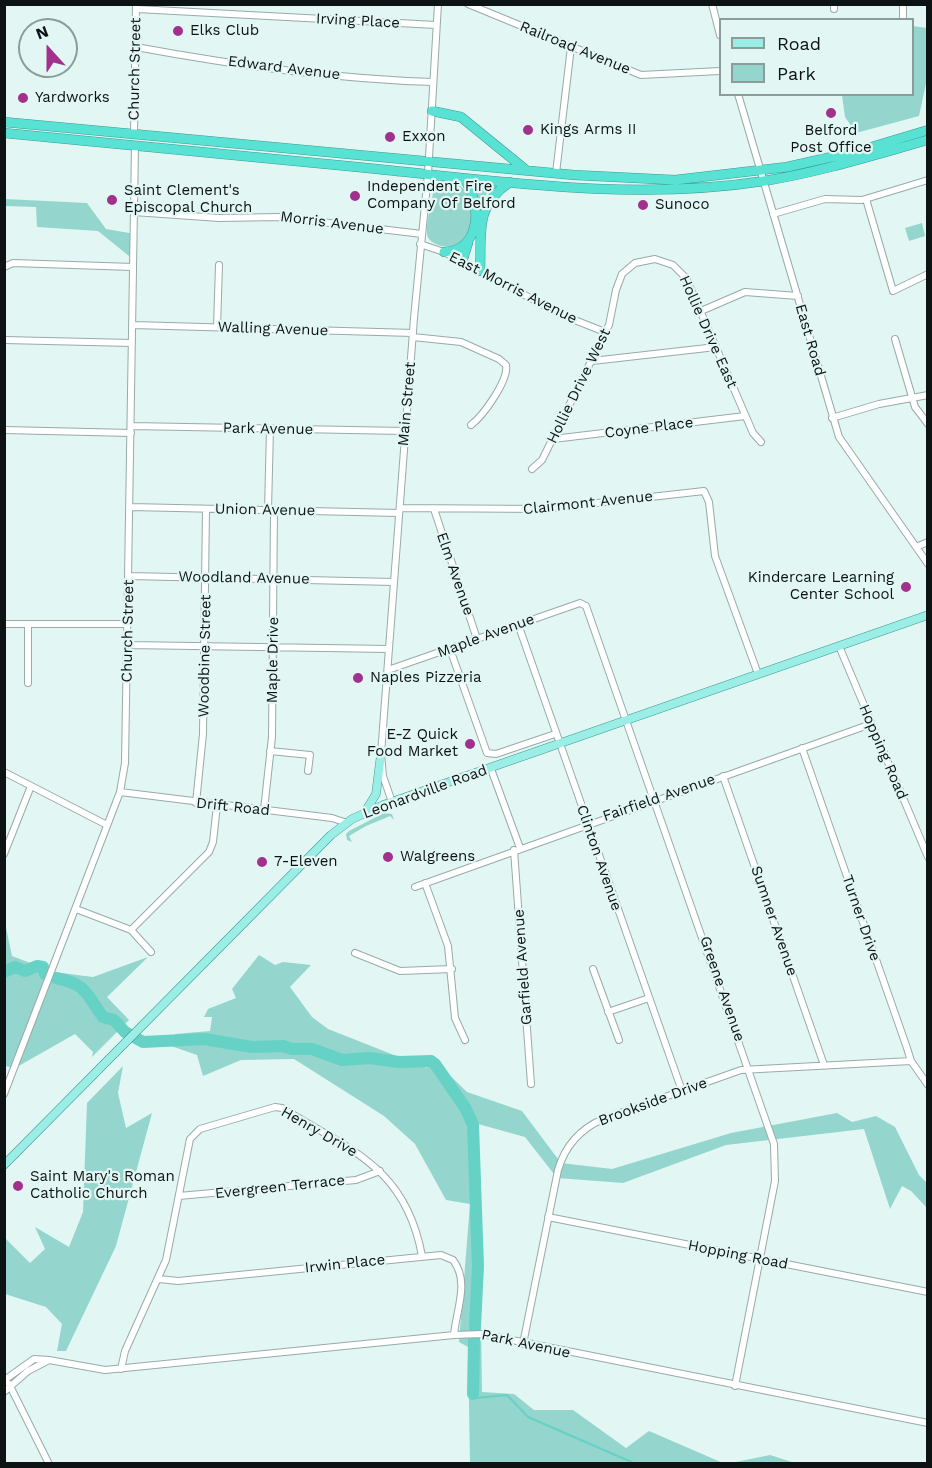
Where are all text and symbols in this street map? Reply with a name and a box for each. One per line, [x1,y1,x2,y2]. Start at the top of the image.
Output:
street label: Irving Place [316,10,400,32]
north arrow [18,18,78,78]
street label: Church Street [125,18,145,120]
street label: Railroad Avenue [517,18,633,78]
legend [719,18,914,96]
text: N [33,22,51,44]
place label: Elks Club [190,22,259,40]
marker: Elks Club [171,24,185,38]
text: Road [777,33,821,54]
street label: Edward Avenue [227,52,341,84]
text: Park [777,63,816,84]
place label: Yardworks [35,89,110,107]
marker: Yardworks [16,91,30,105]
marker: Belford Post Office [824,106,838,120]
place label: Kings Arms II [540,121,636,139]
place label: Belford Post Office [790,122,872,157]
marker: Kings Arms II [521,123,535,137]
place label: Exxon [402,128,446,146]
marker: Exxon [383,130,397,144]
place label: Independent Fire Company Of Belford [367,178,516,213]
place label: Saint Clement's Episcopal Church [124,182,252,217]
marker: Independent Fire Company Of Belford [348,189,362,203]
marker: Saint Clement's Episcopal Church [105,193,119,207]
place label: Sunoco [655,196,709,214]
marker: Sunoco [636,198,650,212]
street label: Morris Avenue [279,208,385,238]
street label: East Morris Avenue [446,248,580,328]
street label: Hollie Drive East [675,273,741,391]
street label: East Road [791,302,829,378]
street label: Walling Avenue [217,318,329,340]
street label: Hollie Drive West [543,325,615,447]
street label: Main Street [394,361,420,447]
street label: Coyne Place [604,414,694,442]
street label: Park Avenue [223,419,313,439]
street label: Clairmont Avenue [522,487,654,519]
street label: Union Avenue [215,500,315,520]
street label: Elm Avenue [432,530,478,618]
street label: Woodland Avenue [178,568,310,588]
place label: Kindercare Learning Center School [748,569,894,604]
street label: Church Street [118,580,138,682]
marker: Kindercare Learning Center School [899,580,913,594]
street label: Woodbine Street [195,594,215,718]
street label: Maple Avenue [435,610,537,662]
street label: Maple Drive [263,617,283,703]
place label: Naples Pizzeria [370,669,481,687]
marker: Naples Pizzeria [351,671,365,685]
street label: Hopping Road [855,702,911,802]
place label: E-Z Quick Food Market [367,726,458,761]
marker: E-Z Quick Food Market [463,737,477,751]
street label: Leonardville Road [360,761,490,823]
street label: Fairfield Avenue [600,770,718,826]
street label: Drift Road [195,794,271,820]
street label: Clinton Avenue [572,803,626,913]
place label: Walgreens [400,848,475,866]
marker: Walgreens [381,850,395,864]
place label: 7-Eleven [274,853,338,871]
marker: 7-Eleven [255,855,269,869]
street label: Sumner Avenue [747,864,801,978]
street label: Turner Drive [838,873,884,963]
street label: Garfield Avenue [510,908,536,1026]
street label: Greene Avenue [696,934,748,1044]
street label: Brookside Drive [596,1074,710,1130]
street label: Henry Drive [278,1103,360,1161]
place label: Saint Mary's Roman Catholic Church [30,1168,175,1203]
street label: Evergreen Terrace [214,1171,346,1203]
marker: Saint Mary's Roman Catholic Church [11,1179,25,1193]
street label: Hopping Road [686,1236,790,1274]
street label: Irwin Place [304,1251,386,1277]
street label: Park Avenue [480,1326,572,1362]

